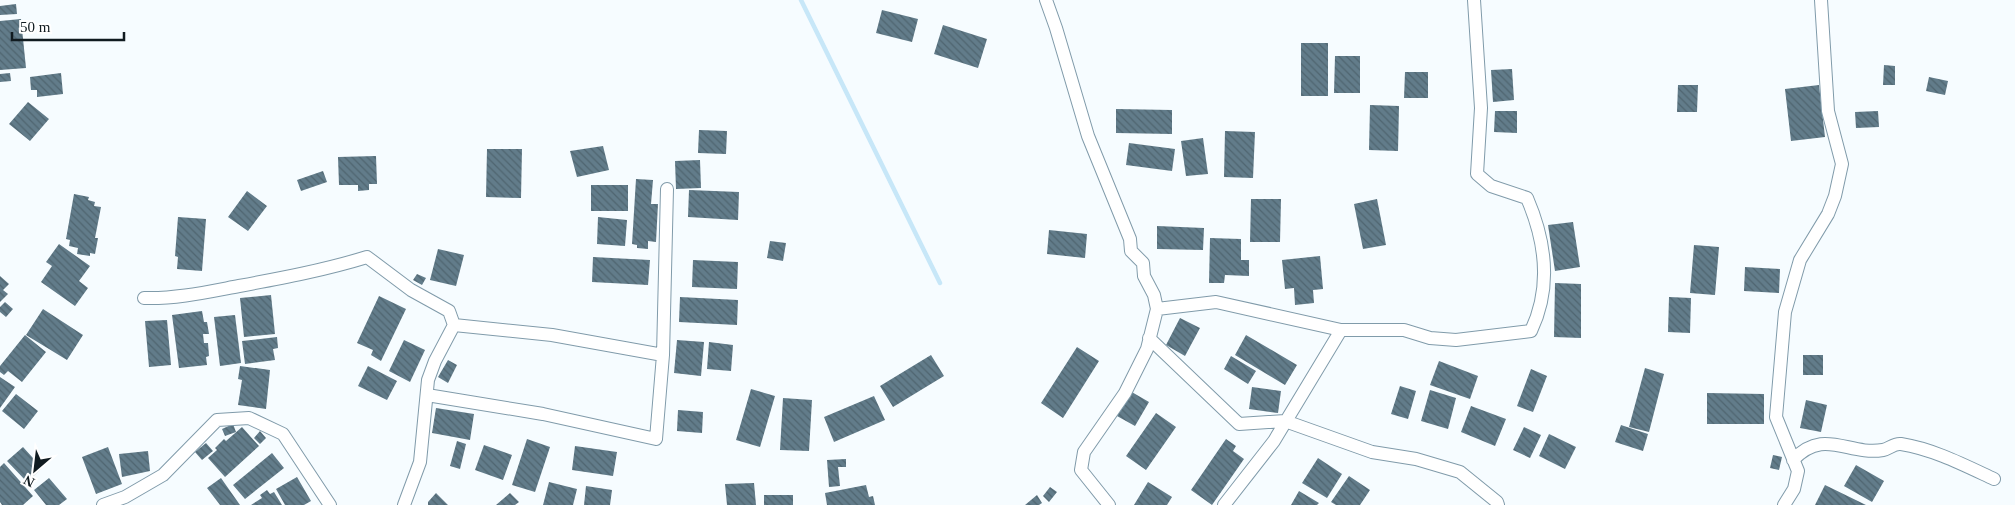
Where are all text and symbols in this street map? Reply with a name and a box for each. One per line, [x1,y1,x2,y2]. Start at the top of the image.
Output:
scale bar [12,10,125,42]
text: 50 m [20,19,51,35]
north arrow [10,445,60,495]
text: N [21,472,37,490]

